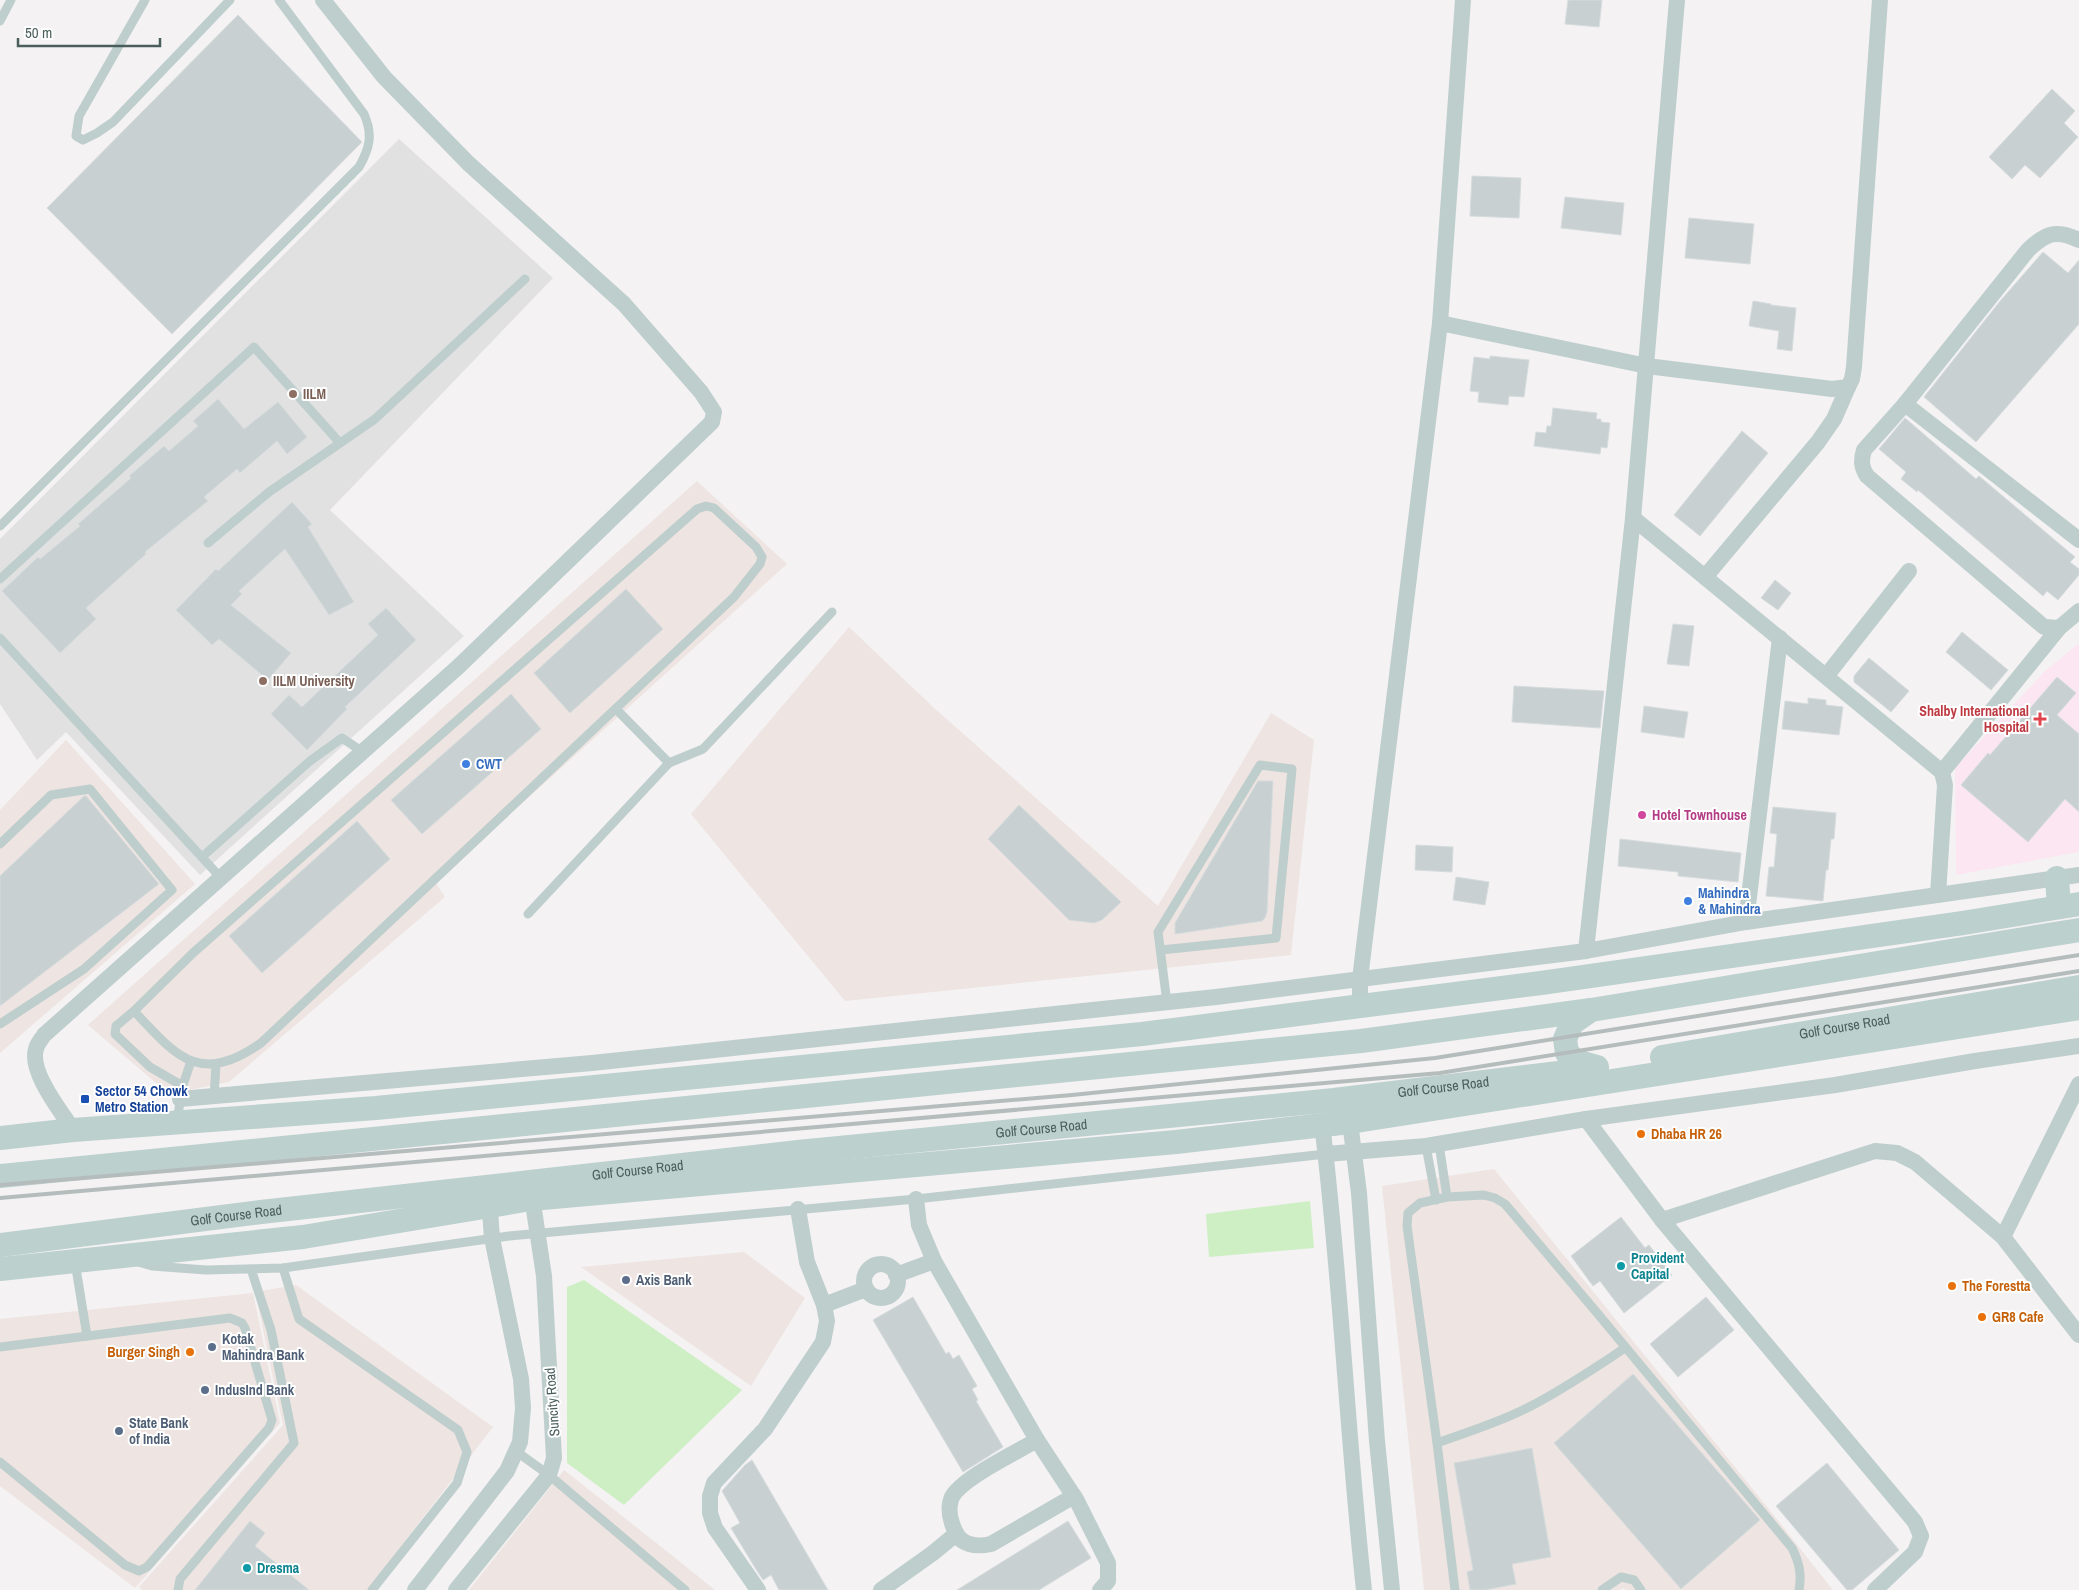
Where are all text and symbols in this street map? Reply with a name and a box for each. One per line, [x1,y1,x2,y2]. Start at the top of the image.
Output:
scale bar [18,15,160,47]
text: 50 m [25,22,52,43]
place label: IILM [303,385,326,403]
marker: IILM [287,388,299,400]
place label: IILM University [273,672,355,690]
marker: IILM University [257,675,269,687]
place label: Shalby International Hospital [1919,702,2029,736]
marker: Shalby International Hospital [2033,712,2047,726]
place label: CWT [476,755,502,773]
marker: CWT [460,758,472,770]
place label: Hotel Townhouse [1652,806,1747,824]
marker: Hotel Townhouse [1636,809,1648,821]
place label: Mahindra & Mahindra [1698,884,1761,918]
marker: Mahindra & Mahindra [1682,895,1694,907]
street label: Golf Course Road [1798,1010,1891,1043]
street label: Golf Course Road [1397,1072,1490,1101]
place label: Sector 54 Chowk Metro Station [95,1082,188,1116]
marker: Sector 54 Chowk Metro Station [79,1093,91,1105]
street label: Golf Course Road [995,1115,1088,1142]
place label: Dhaba HR 26 [1651,1125,1722,1143]
marker: Dhaba HR 26 [1635,1128,1647,1140]
street label: Golf Course Road [591,1156,684,1184]
street label: Golf Course Road [189,1201,283,1230]
place label: Provident Capital [1631,1249,1684,1283]
marker: Provident Capital [1615,1260,1627,1272]
place label: Axis Bank [636,1271,692,1289]
marker: Axis Bank [620,1274,632,1286]
place label: The Forestta [1962,1277,2031,1295]
marker: The Forestta [1946,1280,1958,1292]
place label: GR8 Cafe [1992,1308,2044,1326]
marker: GR8 Cafe [1976,1311,1988,1323]
place label: Kotak Mahindra Bank [222,1330,305,1364]
marker: Kotak Mahindra Bank [206,1341,218,1353]
place label: Burger Singh [107,1343,180,1361]
marker: Burger Singh [184,1346,196,1358]
street label: Suncity Road [541,1367,563,1437]
place label: IndusInd Bank [215,1381,295,1399]
marker: IndusInd Bank [199,1384,211,1396]
place label: State Bank of India [129,1414,189,1448]
marker: State Bank of India [113,1425,125,1437]
place label: Dresma [257,1559,300,1577]
marker: Dresma [241,1562,253,1574]

